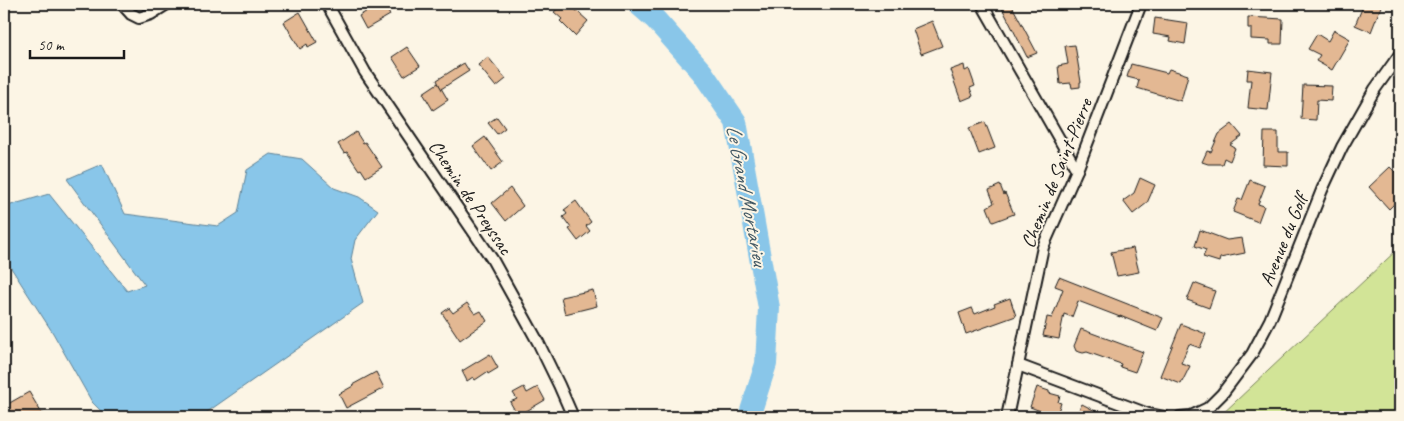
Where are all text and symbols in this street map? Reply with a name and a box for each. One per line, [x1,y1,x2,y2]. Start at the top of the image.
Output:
scale bar [30,28,124,60]
text: 50 m [38,36,65,55]
street label: Chemin de Saint-Pierre [1015,93,1098,252]
water label: Le Grand Mortarieu [721,123,774,271]
street label: Chemin de Preyssac [423,135,518,260]
street label: Avenue du Golf [1254,187,1315,290]

